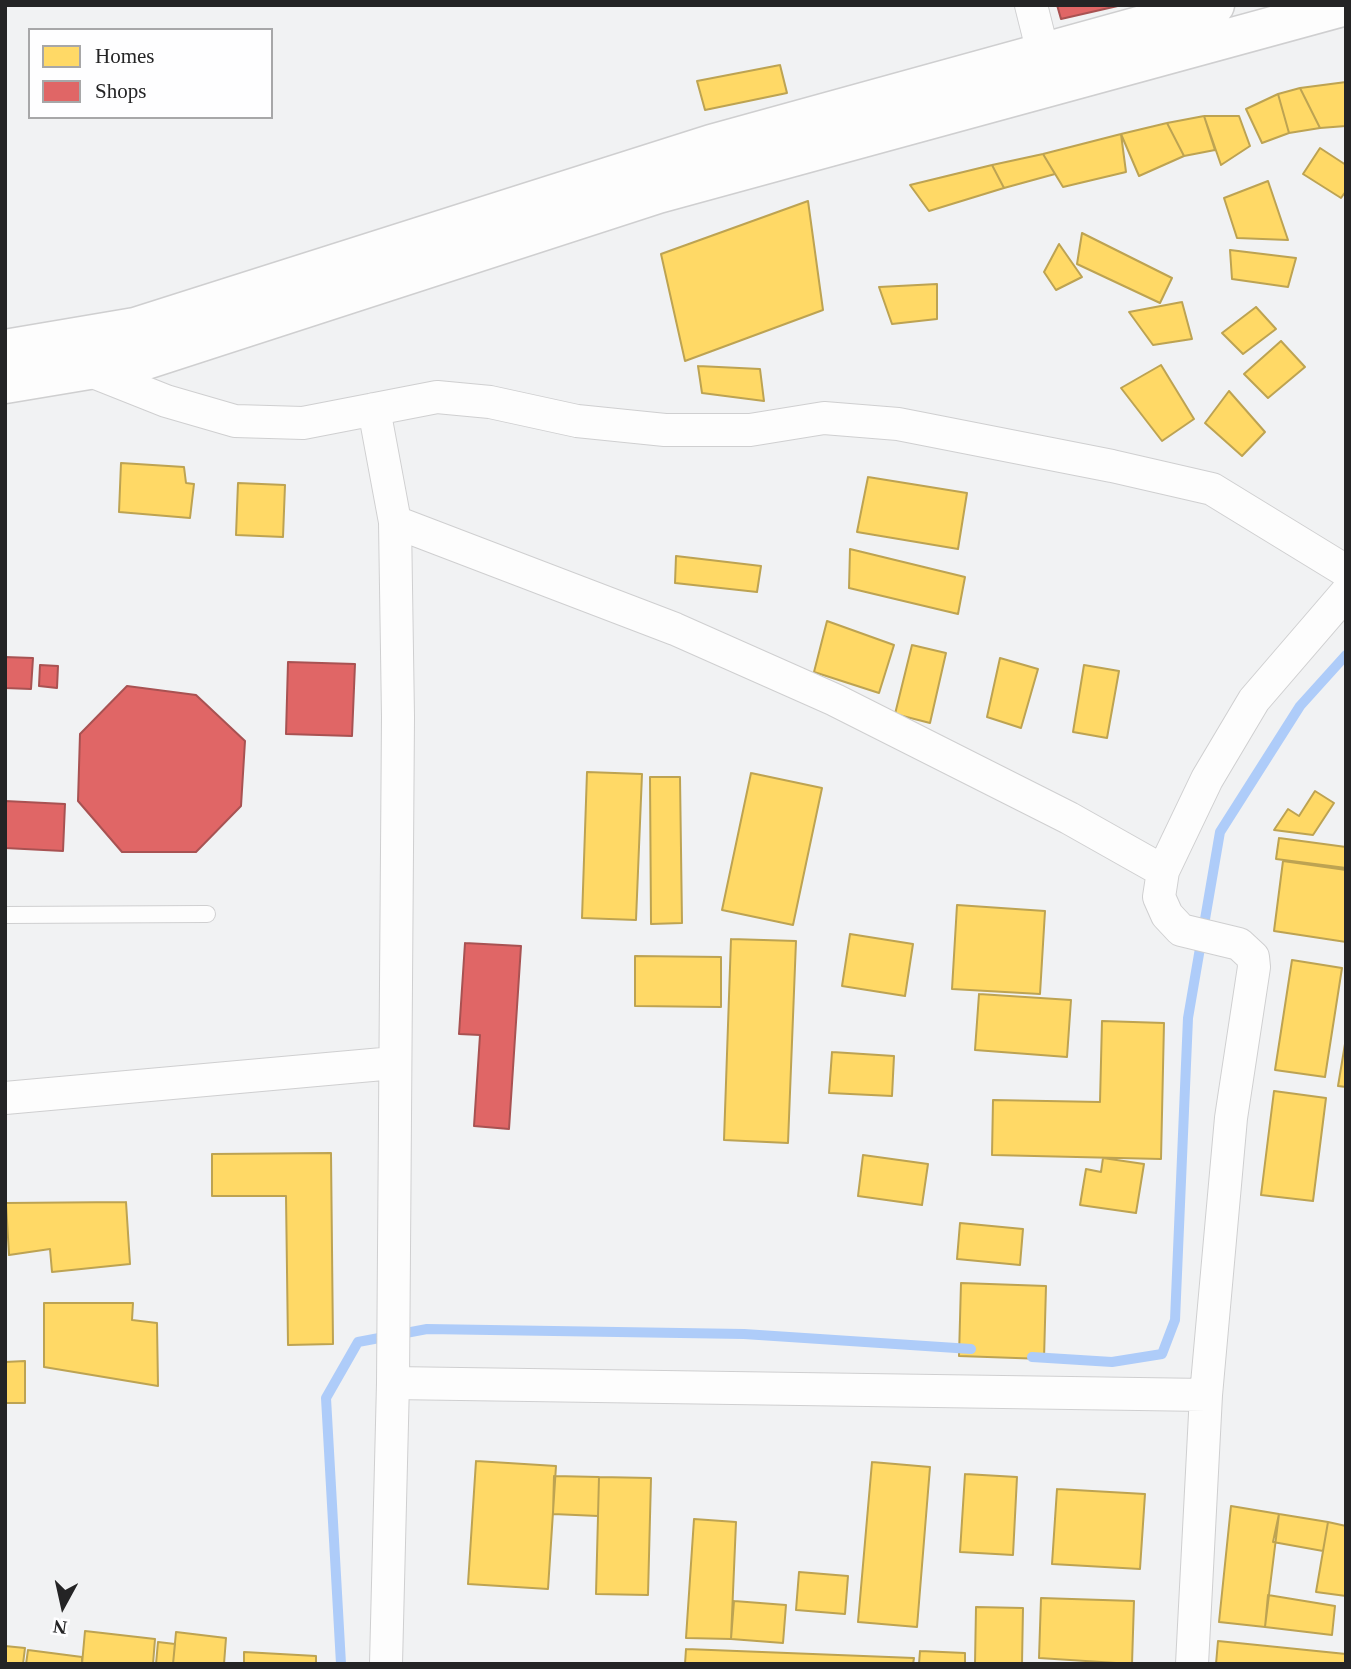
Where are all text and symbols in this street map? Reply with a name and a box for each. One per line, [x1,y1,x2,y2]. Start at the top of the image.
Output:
legend [28,28,273,119]
text: Homes [95,44,155,68]
text: Shops [95,79,146,103]
north arrow [28,1571,98,1641]
text: N [52,1616,68,1639]

